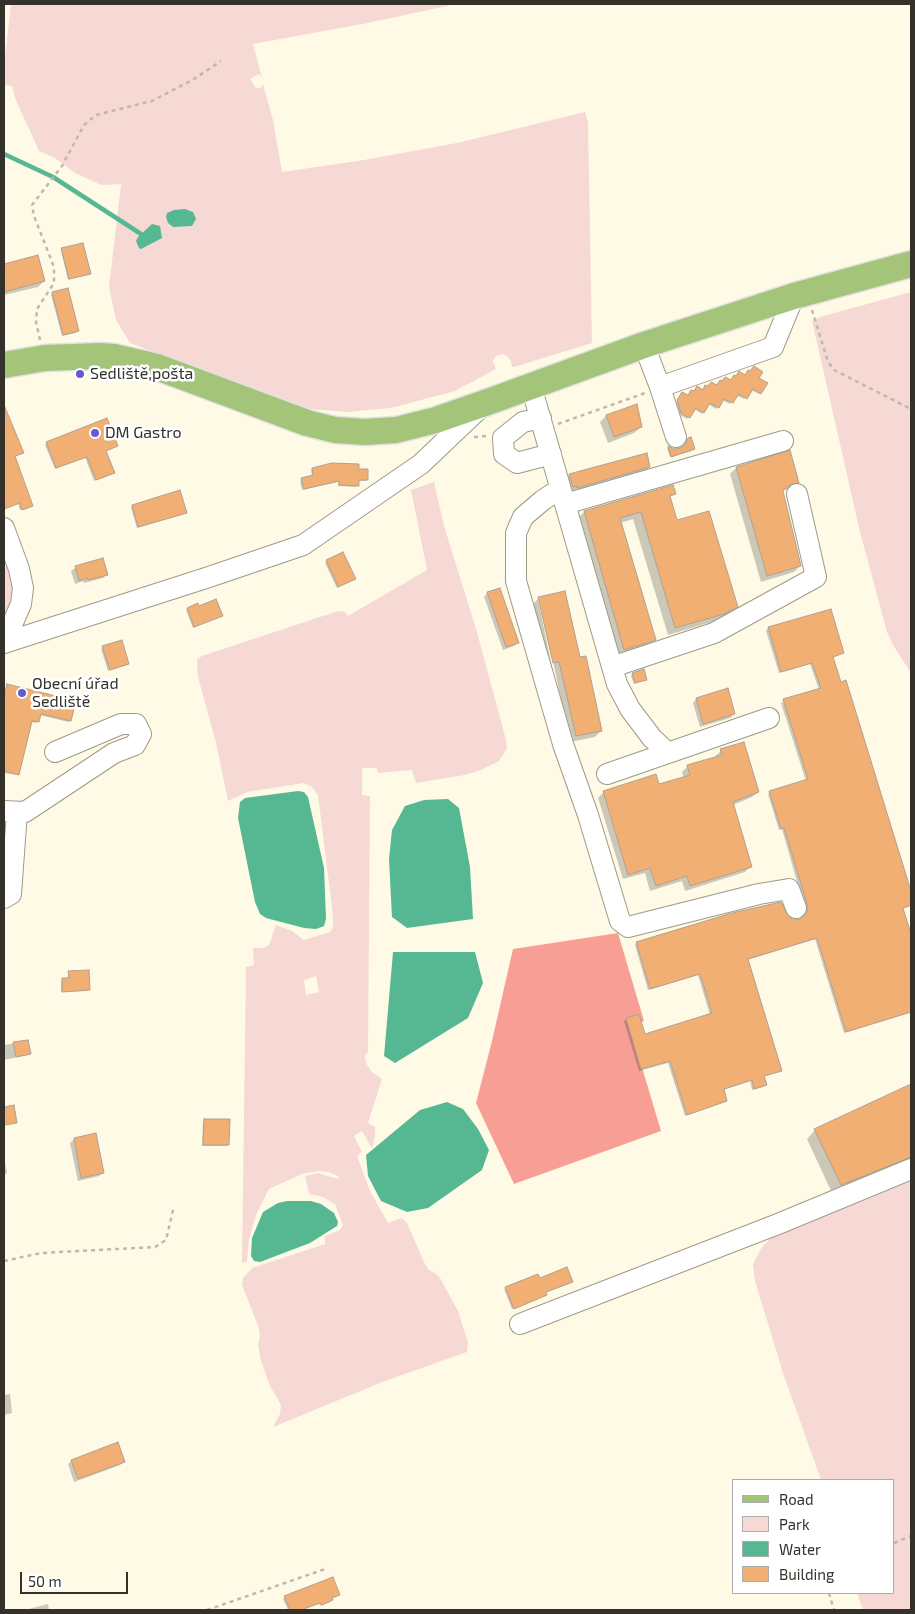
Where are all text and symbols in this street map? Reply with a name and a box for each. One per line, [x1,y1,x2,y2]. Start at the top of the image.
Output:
place label: Sedliště,pošta [90,364,193,384]
marker: Sedliště,pošta [74,368,86,380]
place label: DM Gastro [105,423,182,443]
marker: DM Gastro [89,427,101,439]
place label: Obecní úřad Sedliště [32,674,119,712]
marker: Obecní úřad Sedliště [16,687,28,699]
legend [732,1479,895,1594]
text: Road [779,1490,814,1508]
text: Park [779,1515,810,1533]
text: Water [779,1540,821,1558]
scale bar [22,1562,130,1594]
text: Building [779,1565,834,1583]
text: 50 m [28,1572,62,1590]

